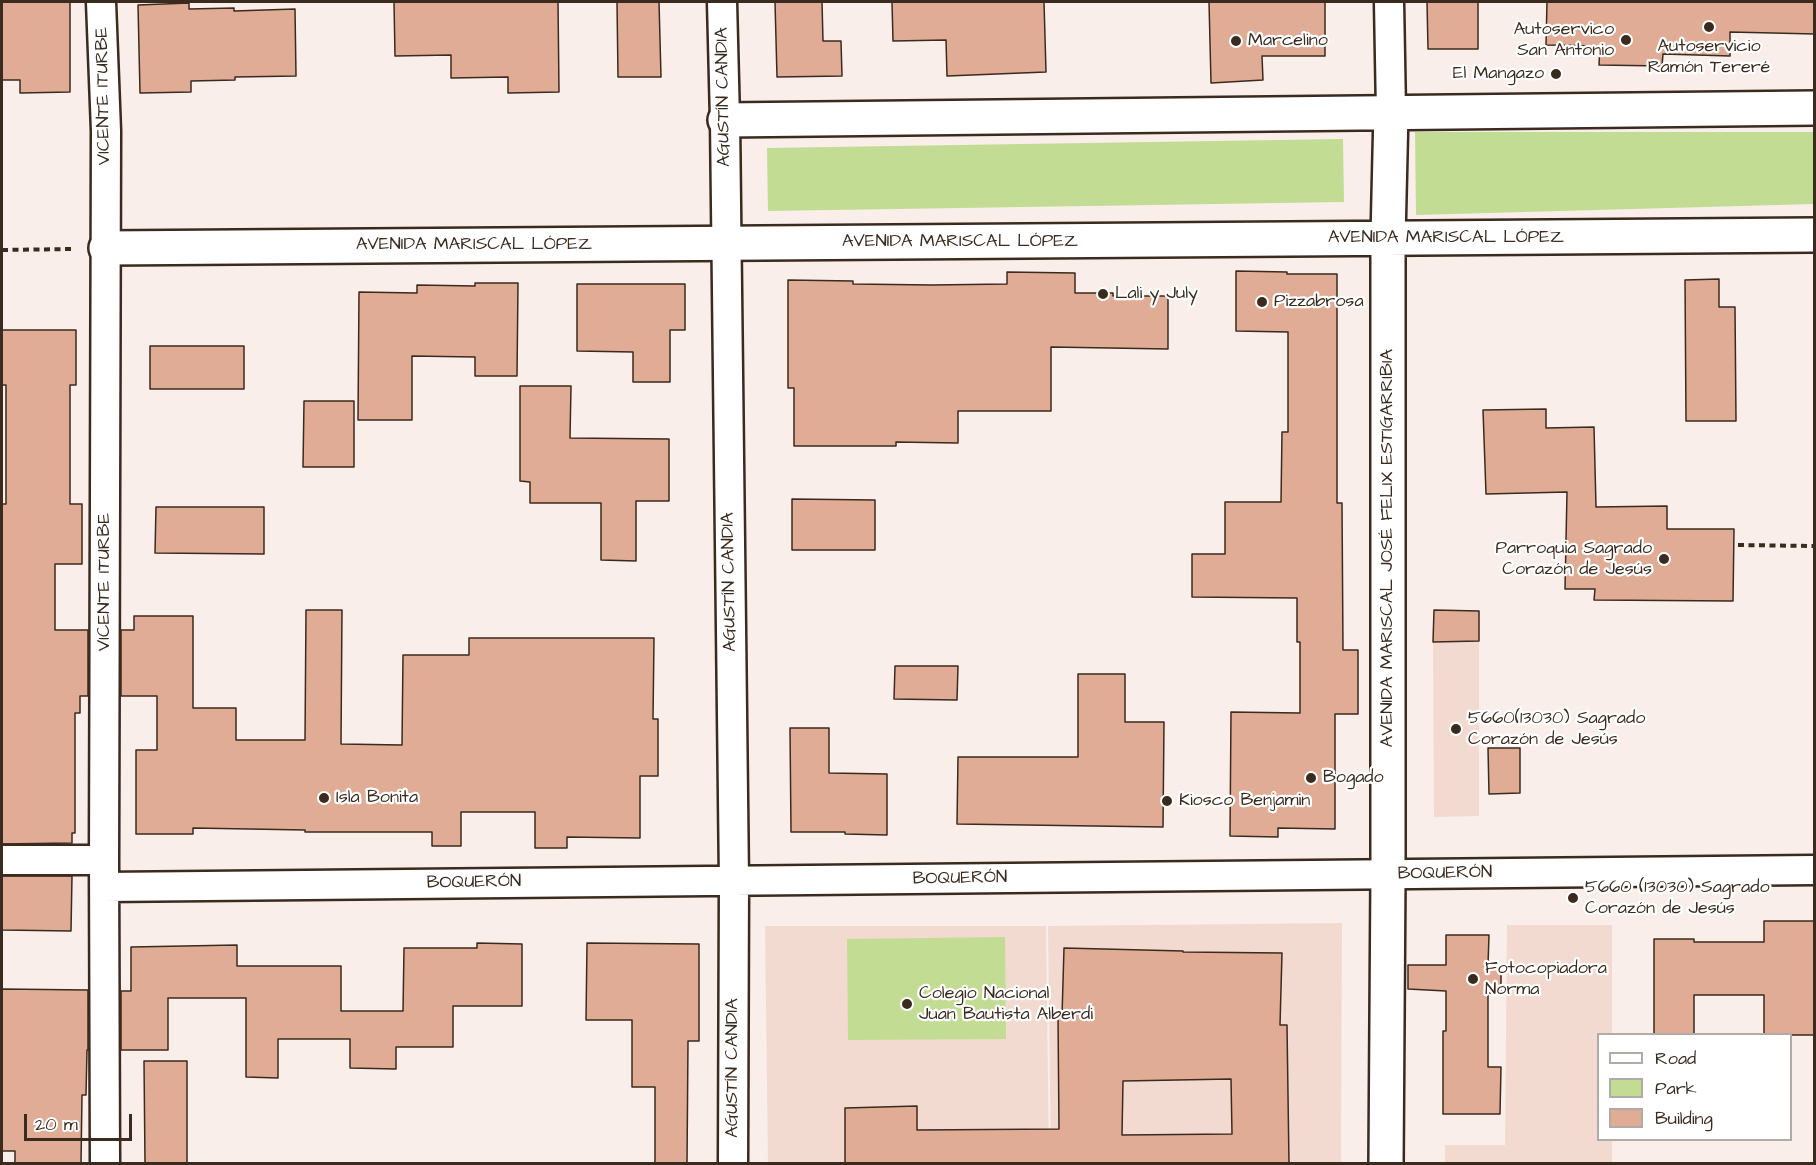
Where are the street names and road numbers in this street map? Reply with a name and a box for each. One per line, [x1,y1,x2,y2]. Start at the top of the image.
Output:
street label: VICENTE ITURBE [92,27,116,165]
street label: AGUSTÍN CANDIA [712,27,736,167]
street label: AVENIDA MARISCAL LÓPEZ [1328,227,1564,249]
street label: AVENIDA MARISCAL LÓPEZ [842,231,1078,253]
street label: AVENIDA MARISCAL LÓPEZ [356,234,592,256]
street label: AVENIDA MARISCAL JOSÉ FELIX ESTIGARRIBIA [1377,349,1399,747]
street label: AGUSTÍN CANDIA [718,512,742,652]
street label: VICENTE ITURBE [94,513,116,651]
street label: BOQUERÓN [1398,862,1492,886]
street label: BOQUERÓN [913,867,1007,891]
street label: BOQUERÓN [427,871,521,895]
street label: AGUSTÍN CANDIA [722,998,744,1138]

